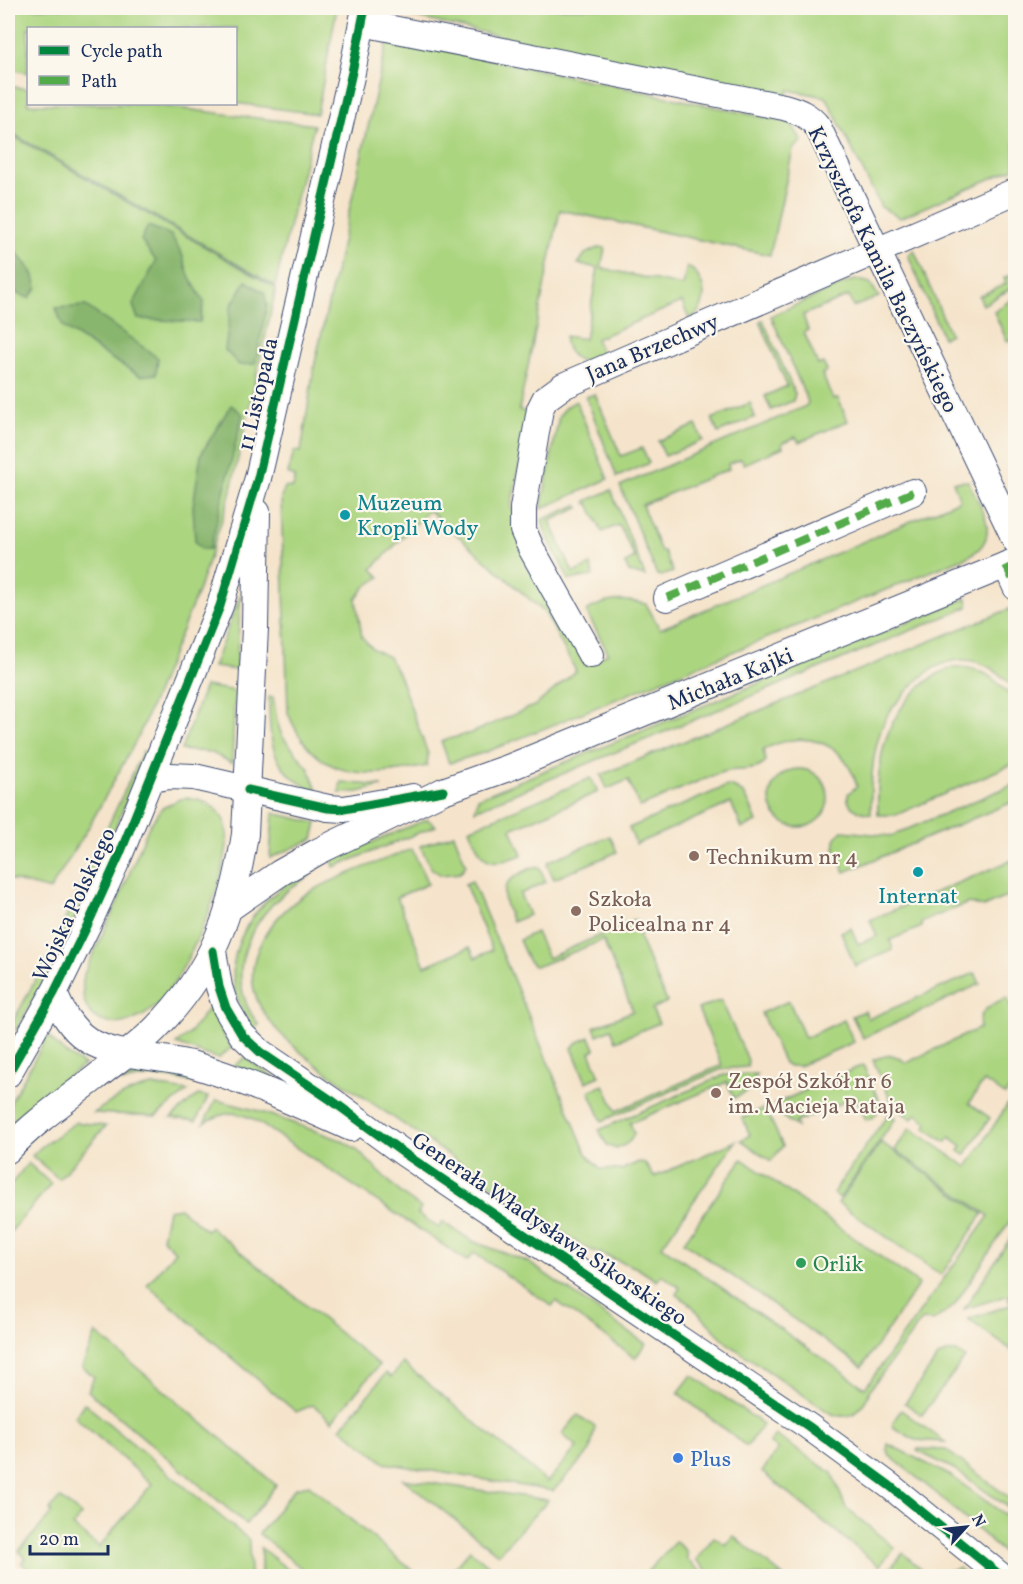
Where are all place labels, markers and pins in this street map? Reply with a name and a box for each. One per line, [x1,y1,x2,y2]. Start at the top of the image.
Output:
place label: Muzeum Kropli Wody [357,489,479,545]
marker: Muzeum Kropli Wody [338,508,352,522]
place label: Technikum nr 4 [706,843,858,874]
marker: Technikum nr 4 [687,849,701,863]
marker: Internat [911,865,925,879]
place label: Internat [878,882,958,913]
place label: Szkoła Policealna nr 4 [588,885,731,941]
marker: Szkoła Policealna nr 4 [569,904,583,918]
place label: Zespół Szkół nr 6 im. Macieja Rataja [728,1067,905,1123]
marker: Zespół Szkół nr 6 im. Macieja Rataja [709,1086,723,1100]
place label: Orlik [813,1250,864,1281]
marker: Orlik [794,1256,808,1270]
place label: Plus [690,1445,731,1476]
marker: Plus [671,1451,685,1465]

